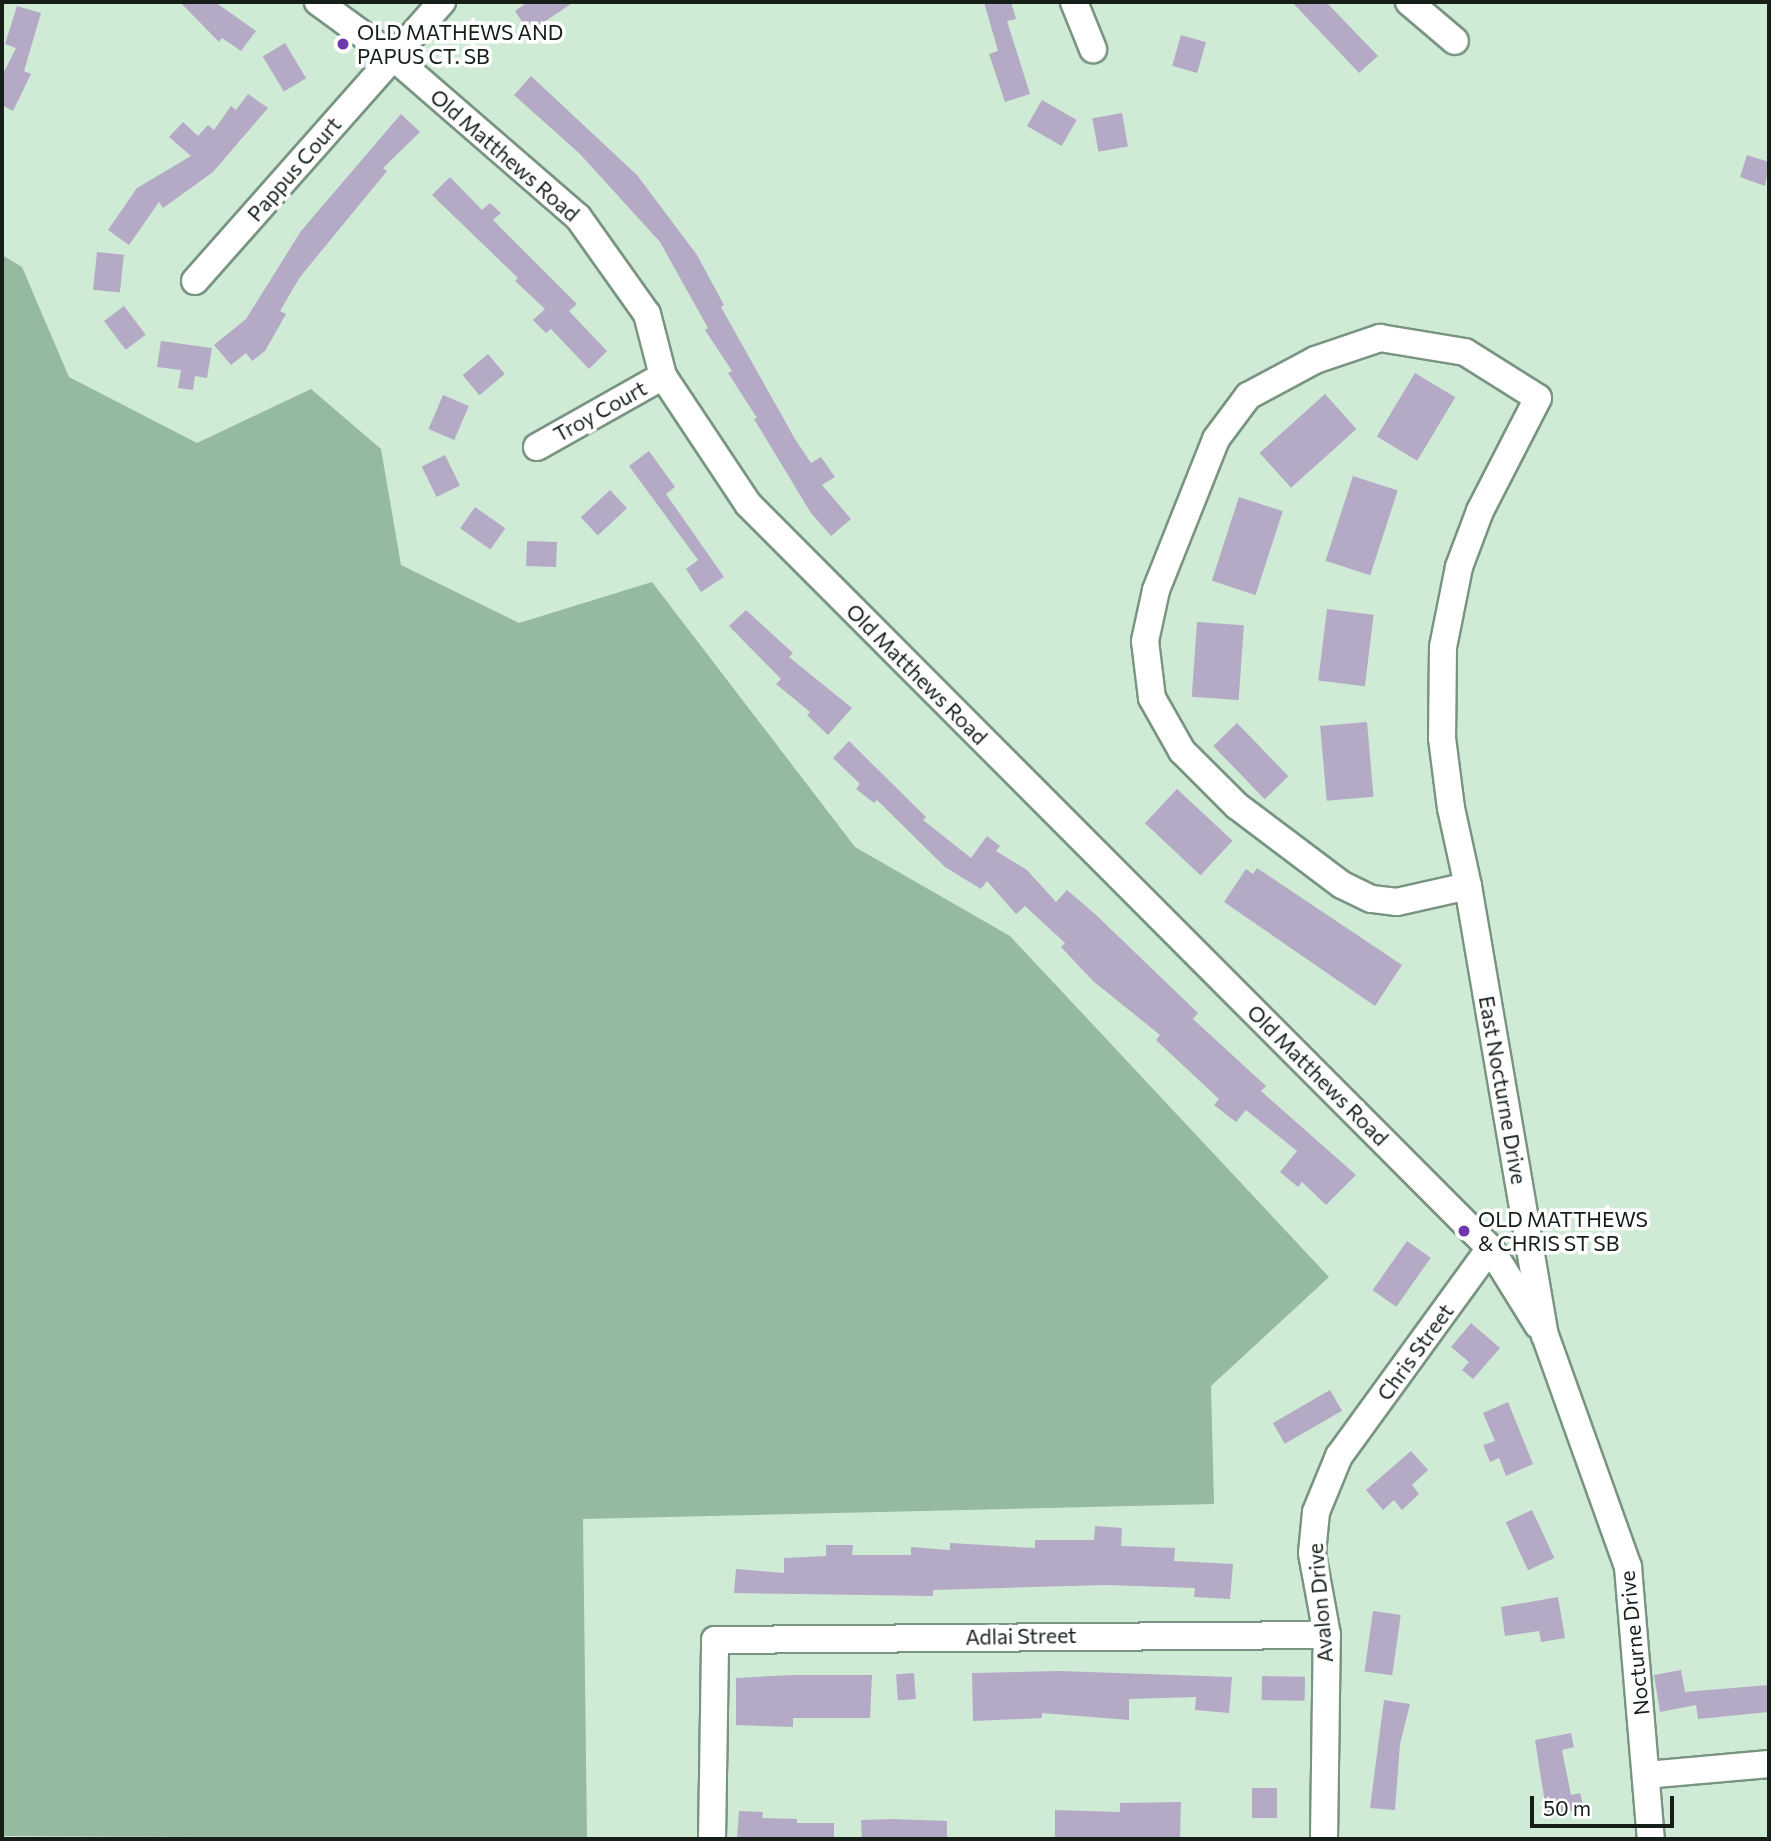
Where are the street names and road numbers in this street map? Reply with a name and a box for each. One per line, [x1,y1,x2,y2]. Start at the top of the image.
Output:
street label: Old Matthews Road [425,84,585,226]
street label: Pappus Court [242,112,346,226]
street label: Troy Court [549,375,651,447]
street label: Old Matthews Road [841,598,993,750]
street label: East Nocturne Drive [1474,994,1532,1186]
street label: Old Matthews Road [1242,999,1394,1151]
street label: Chris Street [1372,1299,1458,1405]
street label: Avalon Drive [1302,1542,1338,1664]
street label: Nocturne Drive [1614,1569,1654,1717]
street label: Adlai Street [965,1622,1077,1650]

